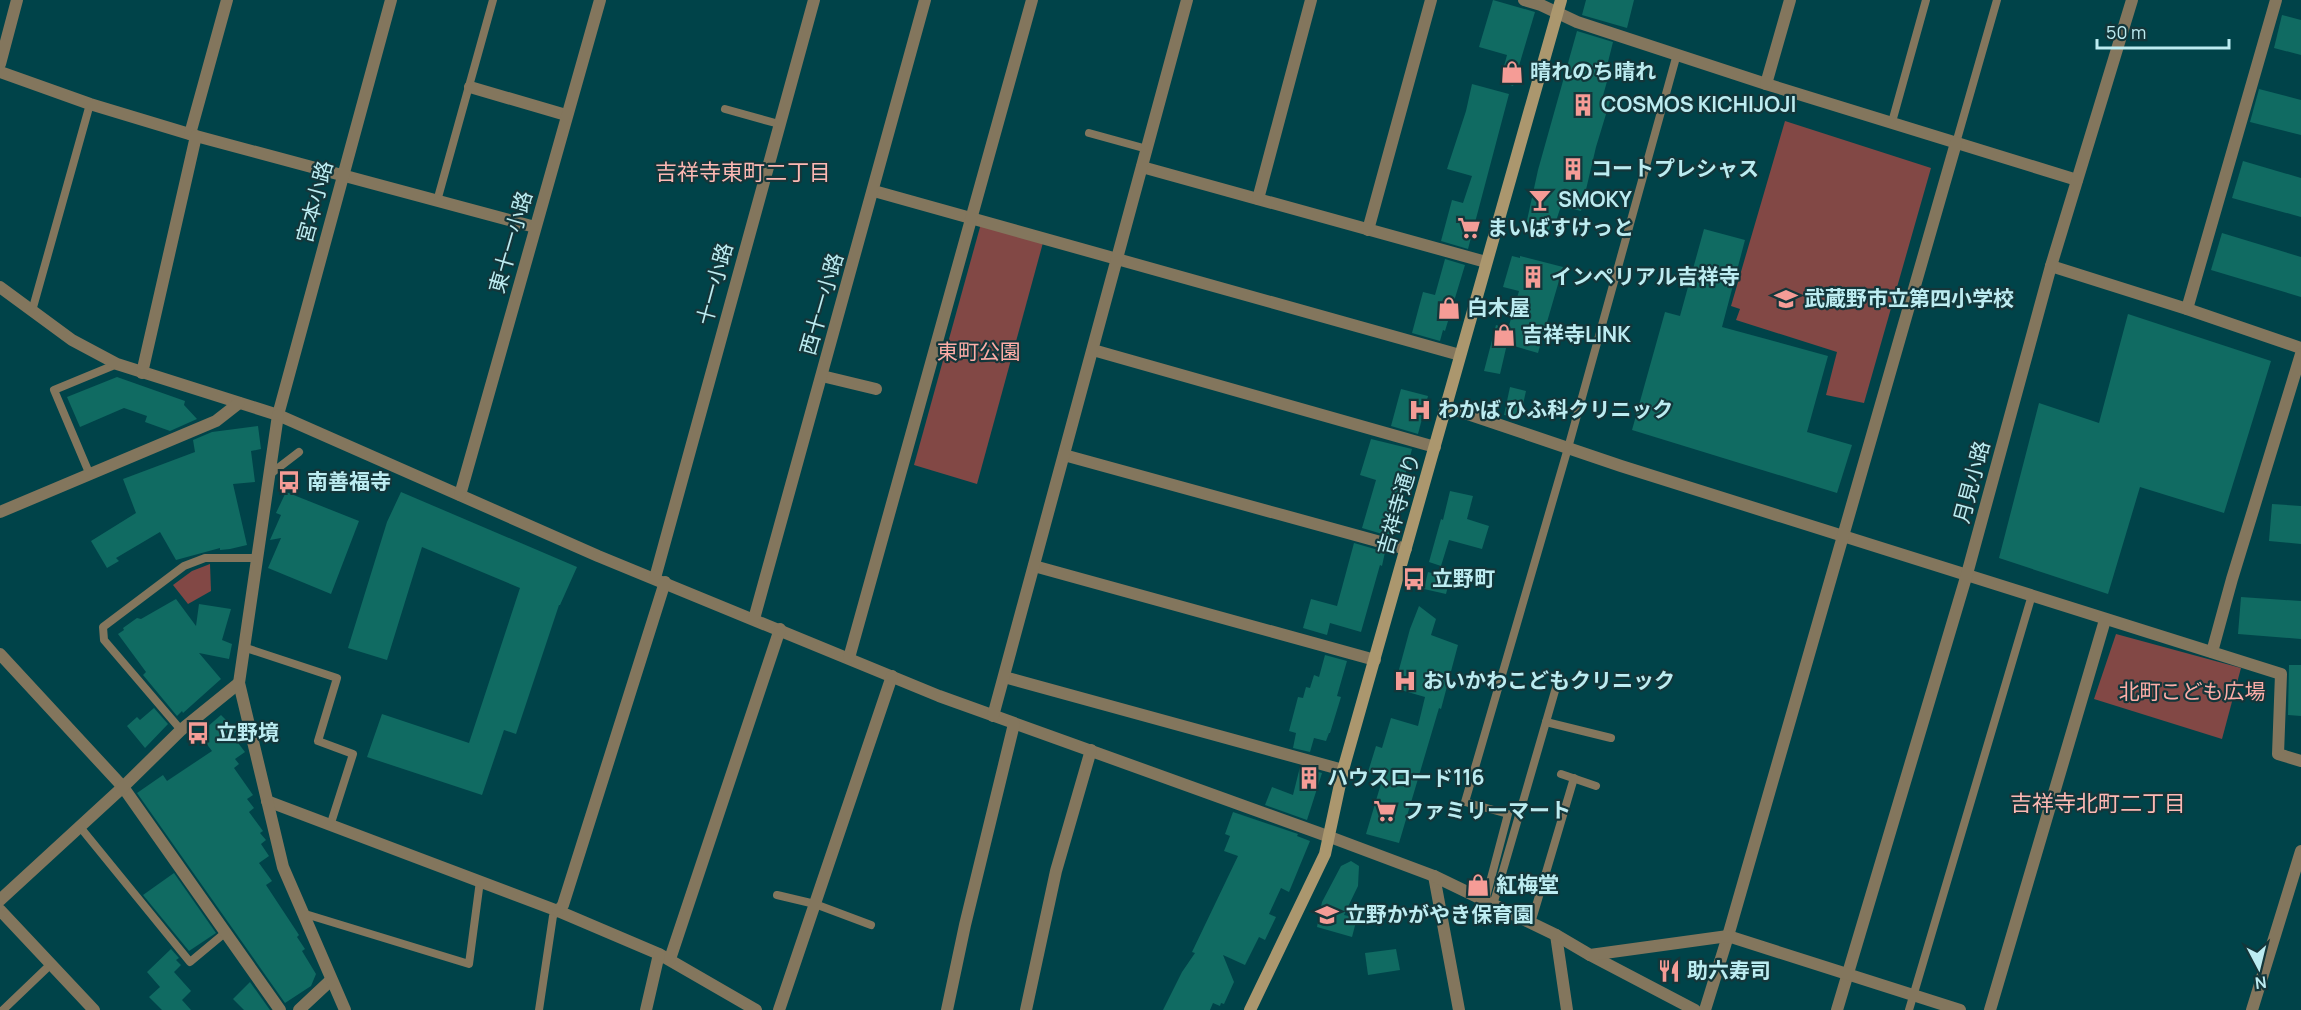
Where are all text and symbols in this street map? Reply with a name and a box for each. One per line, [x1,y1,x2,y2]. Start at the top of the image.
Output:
scale bar [2097,12,2229,50]
text: 50 m [2106,20,2146,44]
place label: 晴れのち晴れ [1530,57,1656,85]
shop icon: 晴れのち晴れ [1499,59,1525,85]
place label: COSMOS KICHIJOJI [1601,90,1796,118]
building icon: COSMOS KICHIJOJI [1570,92,1596,118]
place label: コートプレシャス [1591,154,1759,182]
building icon: コートプレシャス [1560,156,1586,182]
district label: 吉祥寺東町二丁目 [655,157,831,187]
street label: 宮本小路 [290,158,338,246]
place label: SMOKY [1558,185,1632,213]
street label: 東十一小路 [482,187,538,296]
bar icon: SMOKY [1527,187,1553,213]
place label: まいばすけっと [1487,213,1634,241]
supermarket icon: まいばすけっと [1456,215,1482,241]
street label: 十一小路 [690,240,738,328]
street label: 西十一小路 [793,249,849,358]
place label: インペリアル吉祥寺 [1551,262,1740,290]
building icon: インペリアル吉祥寺 [1520,264,1546,290]
place label: 武蔵野市立第四小学校 [1804,284,2014,312]
school or university icon: 武蔵野市立第四小学校 [1773,286,1799,312]
place label: 白木屋 [1467,293,1530,321]
shop icon: 白木屋 [1436,295,1462,321]
place label: 吉祥寺LINK [1522,320,1631,348]
shop icon: 吉祥寺LINK [1491,322,1517,348]
park label: 東町公園 [937,337,1021,365]
place label: わかば ひふ科クリニック [1438,395,1673,423]
hospital icon: わかば ひふ科クリニック [1407,397,1433,423]
street label: 月見小路 [1947,438,1995,526]
street label: 吉祥寺通り [1370,449,1426,558]
place label: 南善福寺 [307,467,391,495]
bus stop icon: 南善福寺 [276,469,302,495]
place label: 立野町 [1432,564,1495,592]
bus stop icon: 立野町 [1401,566,1427,592]
place label: おいかわこどもクリニック [1423,666,1675,694]
hospital icon: おいかわこどもクリニック [1392,668,1418,694]
park label: 北町こども広場 [2119,677,2266,705]
place label: 立野境 [216,718,279,746]
bus stop icon: 立野境 [185,720,211,746]
place label: ハウスロード116 [1327,763,1484,791]
building icon: ハウスロード116 [1296,765,1322,791]
district label: 吉祥寺北町二丁目 [2010,788,2186,818]
place label: ファミリーマート [1403,796,1571,824]
supermarket icon: ファミリーマート [1372,798,1398,824]
place label: 紅梅堂 [1496,870,1559,898]
shop icon: 紅梅堂 [1465,872,1491,898]
place label: 立野かがやき保育園 [1345,900,1534,928]
school or university icon: 立野かがやき保育園 [1314,902,1340,928]
north arrow [2229,938,2289,998]
place label: 助六寿司 [1687,956,1771,984]
restaurant icon: 助六寿司 [1656,958,1682,984]
text: N [2254,971,2268,995]

